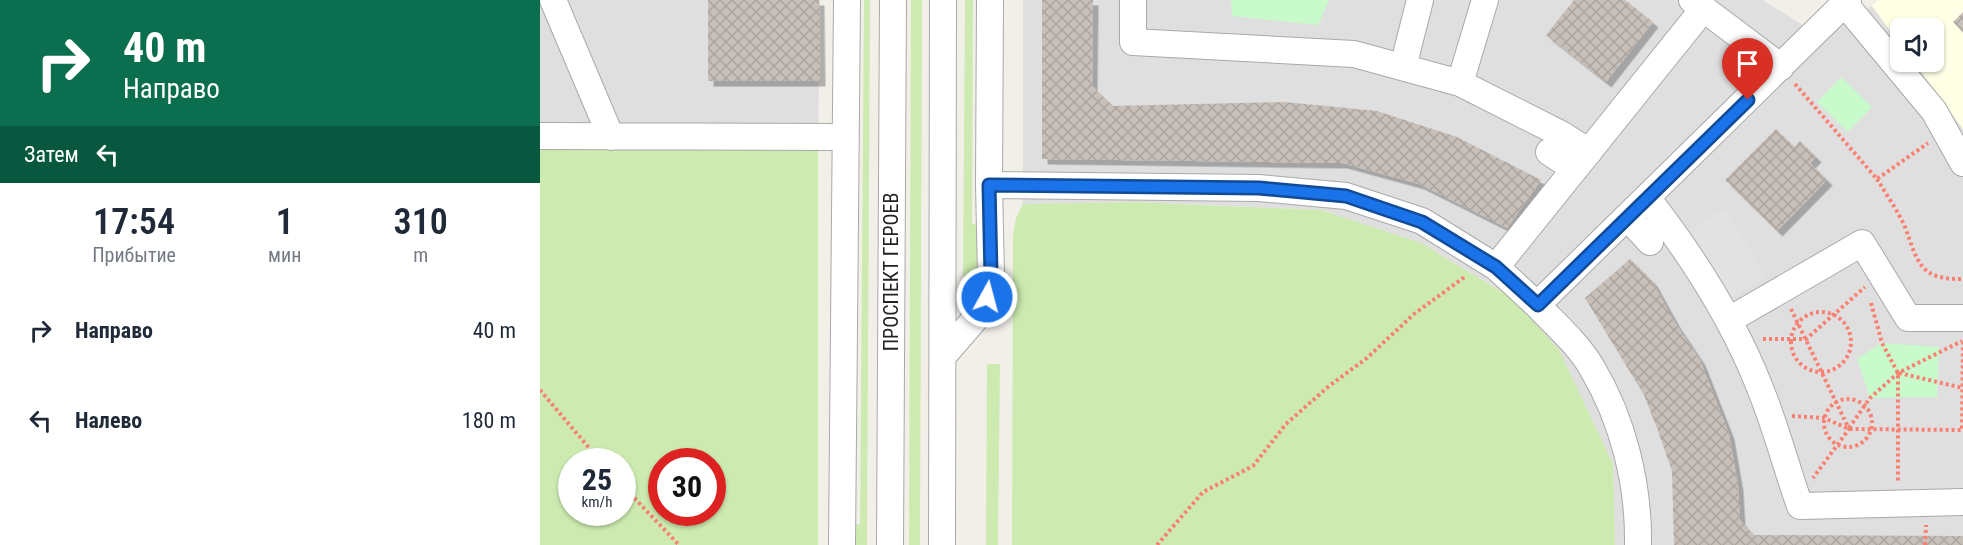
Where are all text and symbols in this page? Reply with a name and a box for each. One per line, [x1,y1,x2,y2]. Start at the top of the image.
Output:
map controls [1890,18,1944,72]
button: sound [1890,18,1944,72]
text: 40 m [123,23,206,72]
icon: right [24,24,102,102]
pin [1722,38,1773,100]
icon: arrive [1731,47,1764,80]
text: Направо [123,73,220,105]
icon: left [91,138,124,171]
text: Затем [24,142,79,167]
street label: ПРОСПЕКТ ГЕРОЕВ [879,193,903,351]
text: 17:54 [93,201,175,243]
text: 1 [276,201,294,243]
text: 310 [394,201,448,243]
text: Прибытие [92,243,176,267]
text: мин [268,243,301,267]
text: m [413,243,428,267]
position arrow [955,265,1019,329]
icon: right [24,314,57,347]
text: Направо [75,318,153,343]
text: 40 m [473,318,516,343]
icon: left [24,404,57,437]
text: Налево [75,408,142,433]
text: 180 m [462,408,516,433]
speed limit sign: 30 [648,448,726,526]
text: 25 [582,462,612,497]
text: km/h [582,493,612,511]

